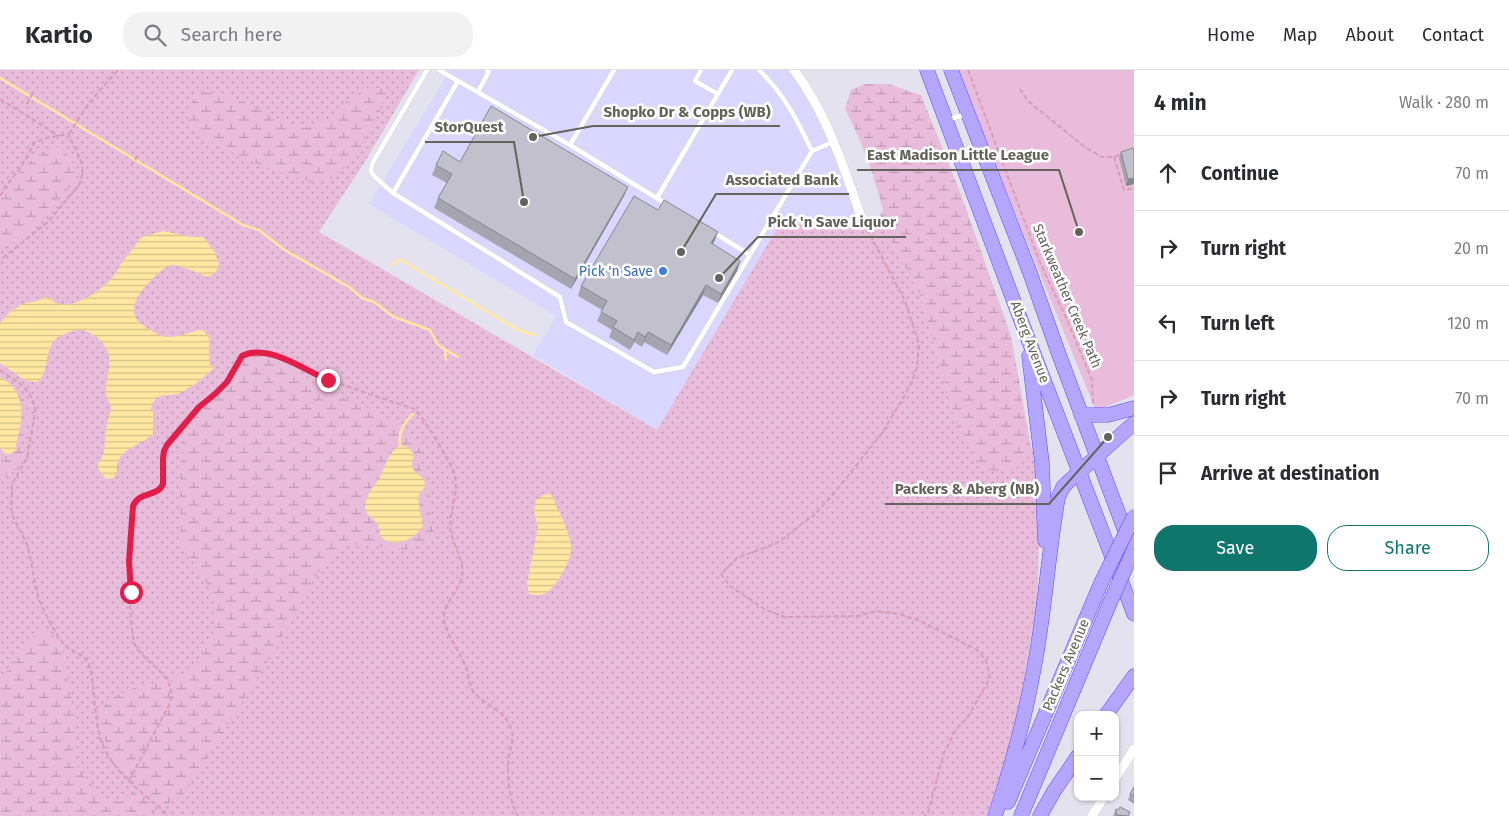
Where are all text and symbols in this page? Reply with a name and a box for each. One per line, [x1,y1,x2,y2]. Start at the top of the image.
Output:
search box [123,12,473,57]
text: Kartio [25,21,93,49]
icon: search [141,21,169,49]
text: Search here [181,23,282,46]
text: Home [1207,24,1255,46]
text: Map [1283,24,1317,46]
text: About [1345,24,1394,46]
text: Contact [1422,24,1484,46]
text: 4 min [1154,90,1207,116]
text: Walk · 280 m [1399,93,1489,112]
callout: Shopko Dr & Copps (WB) [593,96,780,126]
text: Shopko Dr & Copps (WB) [603,103,771,121]
callout: StorQuest [425,112,514,142]
text: StorQuest [434,118,504,136]
callout: East Madison Little League [857,140,1059,170]
text: East Madison Little League [867,146,1049,164]
icon: ahead [1154,159,1182,187]
text: Continue [1201,162,1279,185]
callout: Associated Bank [716,164,849,194]
text: 70 m [1455,164,1489,183]
text: Associated Bank [725,171,839,189]
callout: Pick 'n Save Liquor [758,207,906,237]
text: Pick 'n Save Liquor [768,213,897,231]
street label: Starkweather Creek Path [1029,221,1105,371]
icon: right [1154,234,1182,262]
text: Turn right [1201,237,1286,260]
text: 20 m [1454,239,1489,258]
place label: Pick 'n Save [579,263,653,280]
marker: Pick 'n Save [657,265,669,277]
street label: Aberg Avenue [1007,299,1053,385]
icon: left [1154,309,1182,337]
text: Turn left [1201,312,1275,335]
text: 120 m [1447,314,1489,333]
route end [317,369,340,392]
icon: right [1154,384,1182,412]
text: Turn right [1201,387,1286,410]
text: 70 m [1455,389,1489,408]
icon: arrive [1154,459,1182,487]
text: Arrive at destination [1201,462,1380,485]
callout: Packers & Aberg (NB) [885,474,1049,504]
text: Packers & Aberg (NB) [895,480,1039,498]
button: Save [1154,525,1317,571]
button: Share [1327,525,1489,571]
route start [120,581,143,604]
street label: Packers Avenue [1039,616,1093,714]
map controls [1074,711,1119,801]
button: + [1074,711,1119,756]
button: − [1074,756,1119,801]

